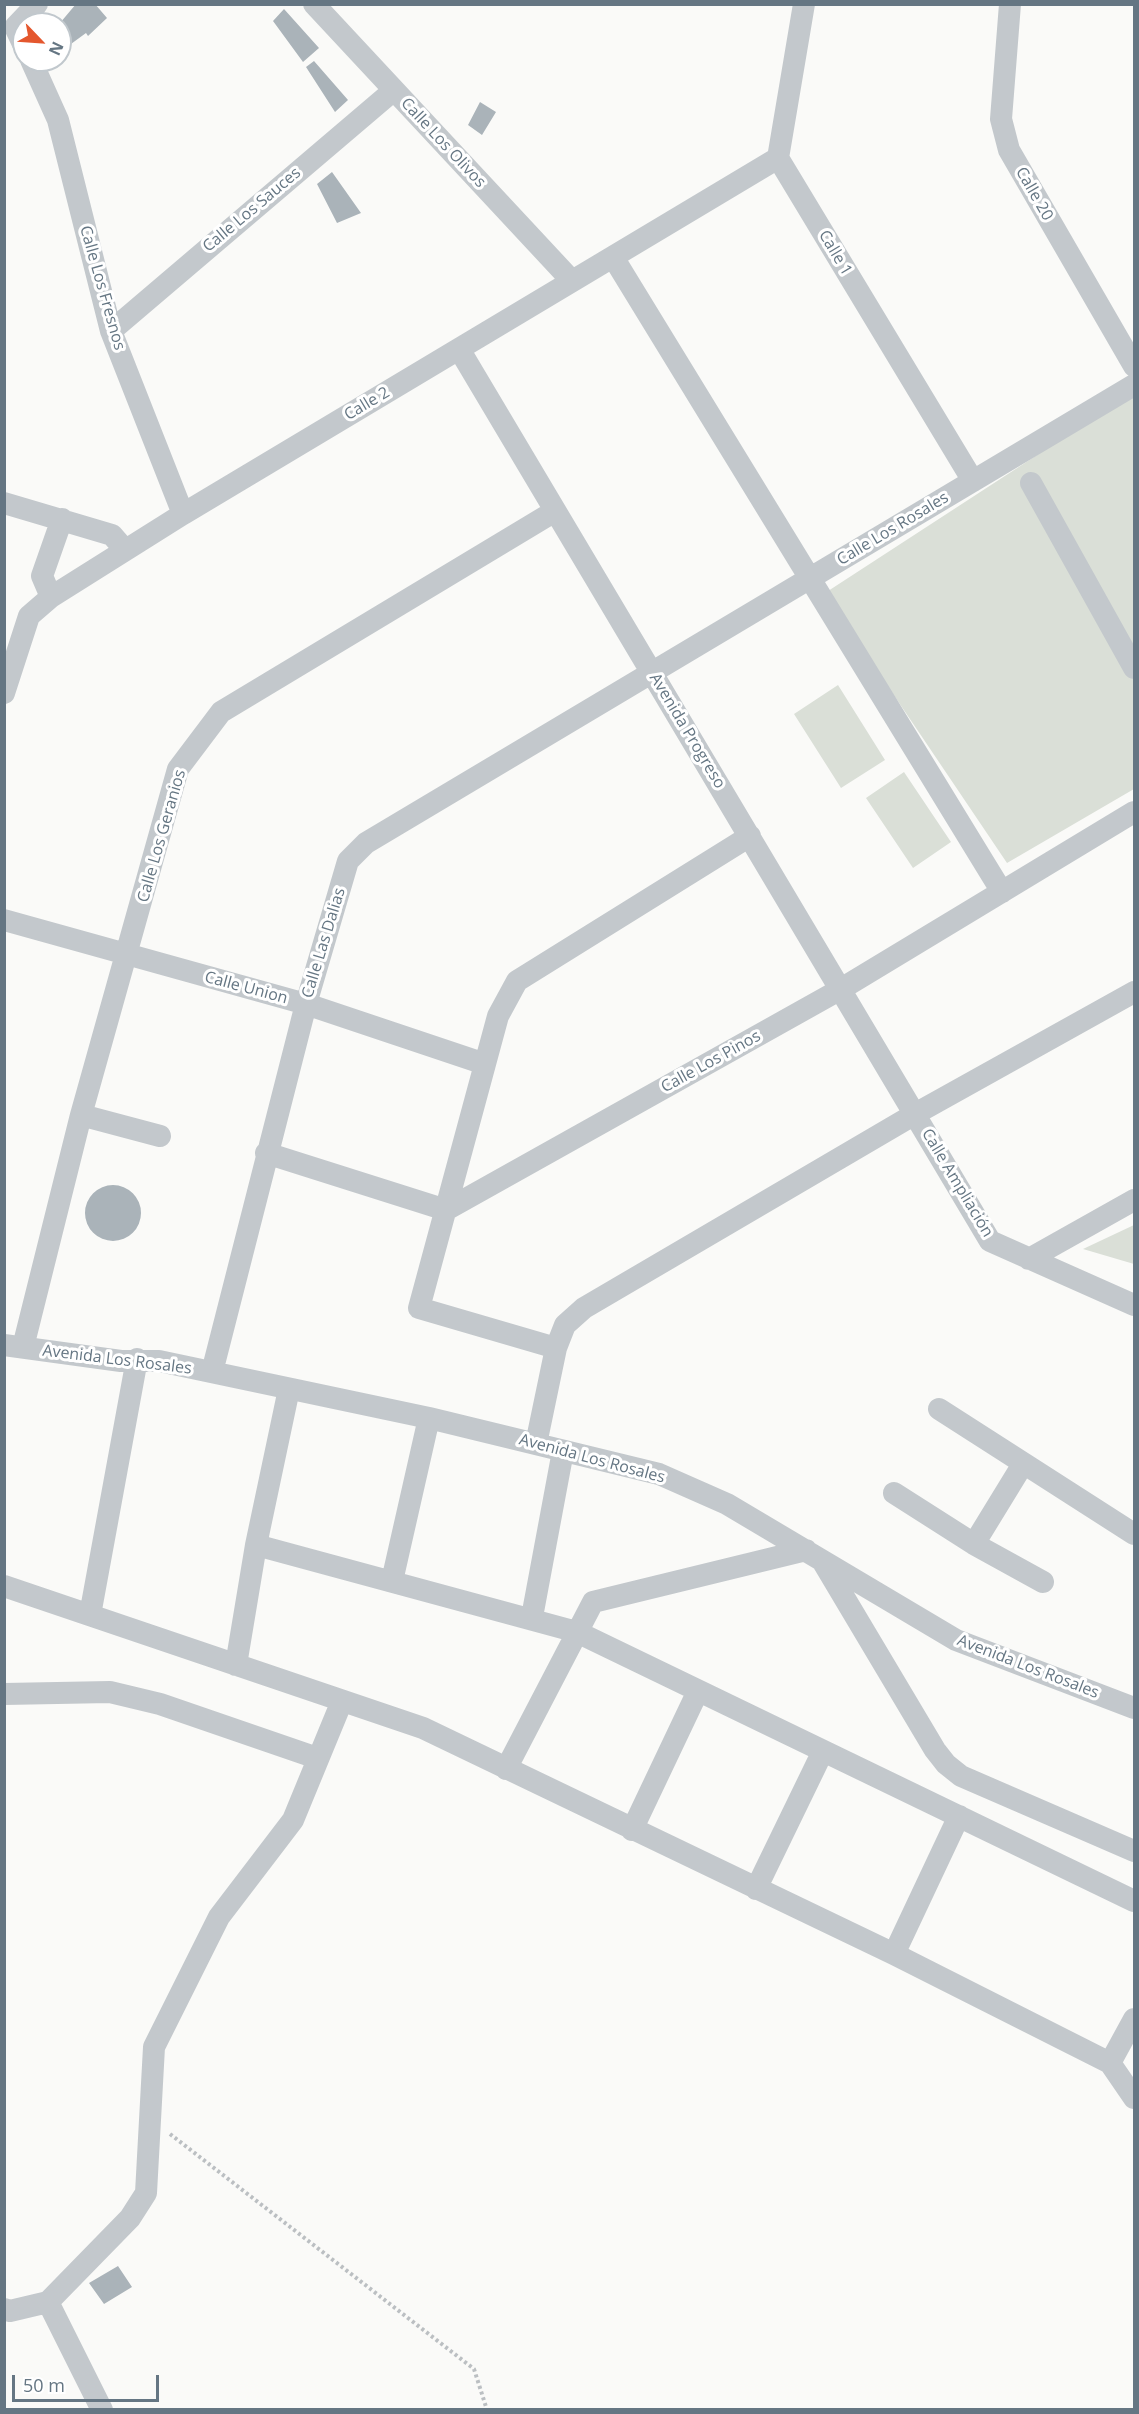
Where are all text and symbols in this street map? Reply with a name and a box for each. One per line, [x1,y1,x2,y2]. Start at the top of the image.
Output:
north arrow [12,12,72,72]
text: N [44,38,69,59]
street label: Calle Los Olivos [397,94,489,192]
street label: Calle Los Sauces [199,164,305,256]
street label: Calle 20 [1011,164,1057,224]
street label: Calle Los Fresnos [75,224,129,352]
street label: Calle 1 [814,227,856,279]
street label: Calle 2 [341,383,393,425]
street label: Calle Los Rosales [834,488,952,570]
street label: Avenida Progreso [645,670,729,792]
street label: Calle Los Geranios [134,767,190,905]
street label: Calle Las Dalias [298,886,350,1000]
street label: Calle Union [202,968,290,1008]
street label: Calle Los Pinos [658,1027,764,1097]
street label: Calle Ampliación [917,1125,997,1241]
street label: Avenida Los Rosales [41,1341,193,1379]
street label: Avenida Los Rosales [517,1430,667,1488]
street label: Avenida Los Rosales [954,1631,1102,1703]
scale bar [15,2363,162,2401]
text: 50 m [23,2373,65,2397]

